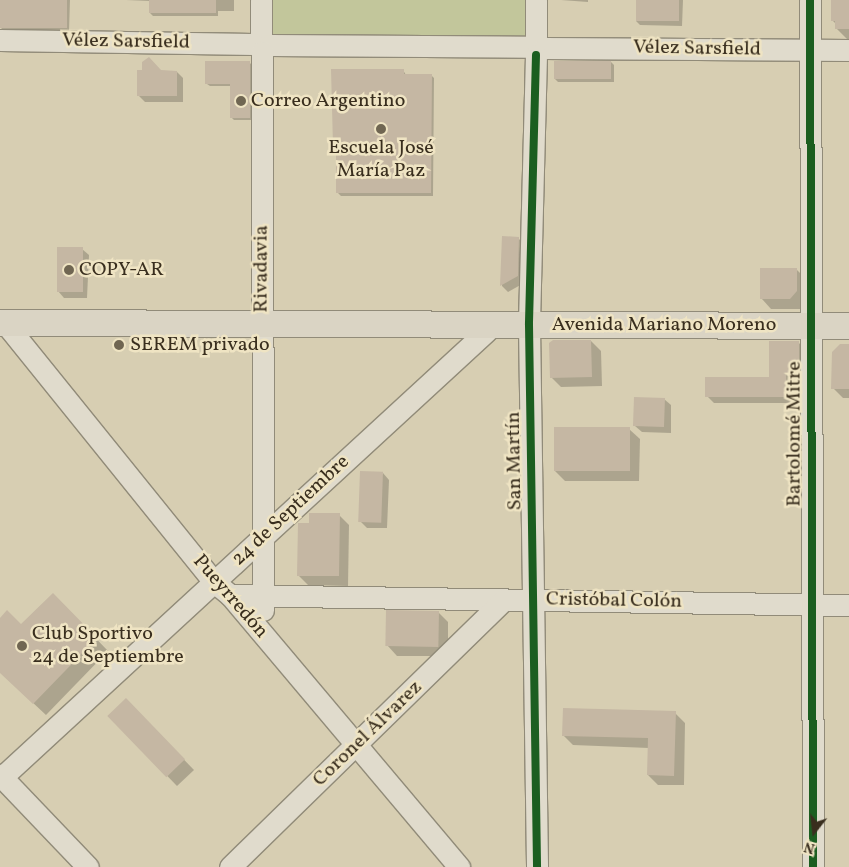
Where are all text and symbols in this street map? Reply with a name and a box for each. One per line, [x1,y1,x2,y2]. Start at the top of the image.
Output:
street label: Vélez Sarsfield [62,29,190,55]
street label: Vélez Sarsfield [633,36,761,62]
place label: Correo Argentino [251,89,405,113]
marker: Correo Argentino [235,95,247,107]
marker: Escuela José María Paz [375,123,387,135]
place label: Escuela José María Paz [328,137,434,184]
street label: Rivadavia [250,225,274,313]
place label: COPY-AR [79,258,164,282]
marker: COPY-AR [63,264,75,276]
street label: Avenida Mariano Moreno [552,313,776,337]
place label: SEREM privado [130,333,270,357]
marker: SEREM privado [112,338,126,352]
street label: Bartolomé Mitre [783,361,807,507]
street label: San Martín [502,411,528,511]
street label: 24 de Septiembre [227,450,355,572]
street label: Pueyrredón [187,550,273,644]
street label: Cristóbal Colón [546,588,682,614]
place label: Club Sportivo 24 de Septiembre [32,622,184,669]
marker: Club Sportivo 24 de Septiembre [16,640,28,652]
street label: Coronel Álvarez [308,676,428,792]
north arrow [789,807,839,857]
text: N [802,836,817,857]

